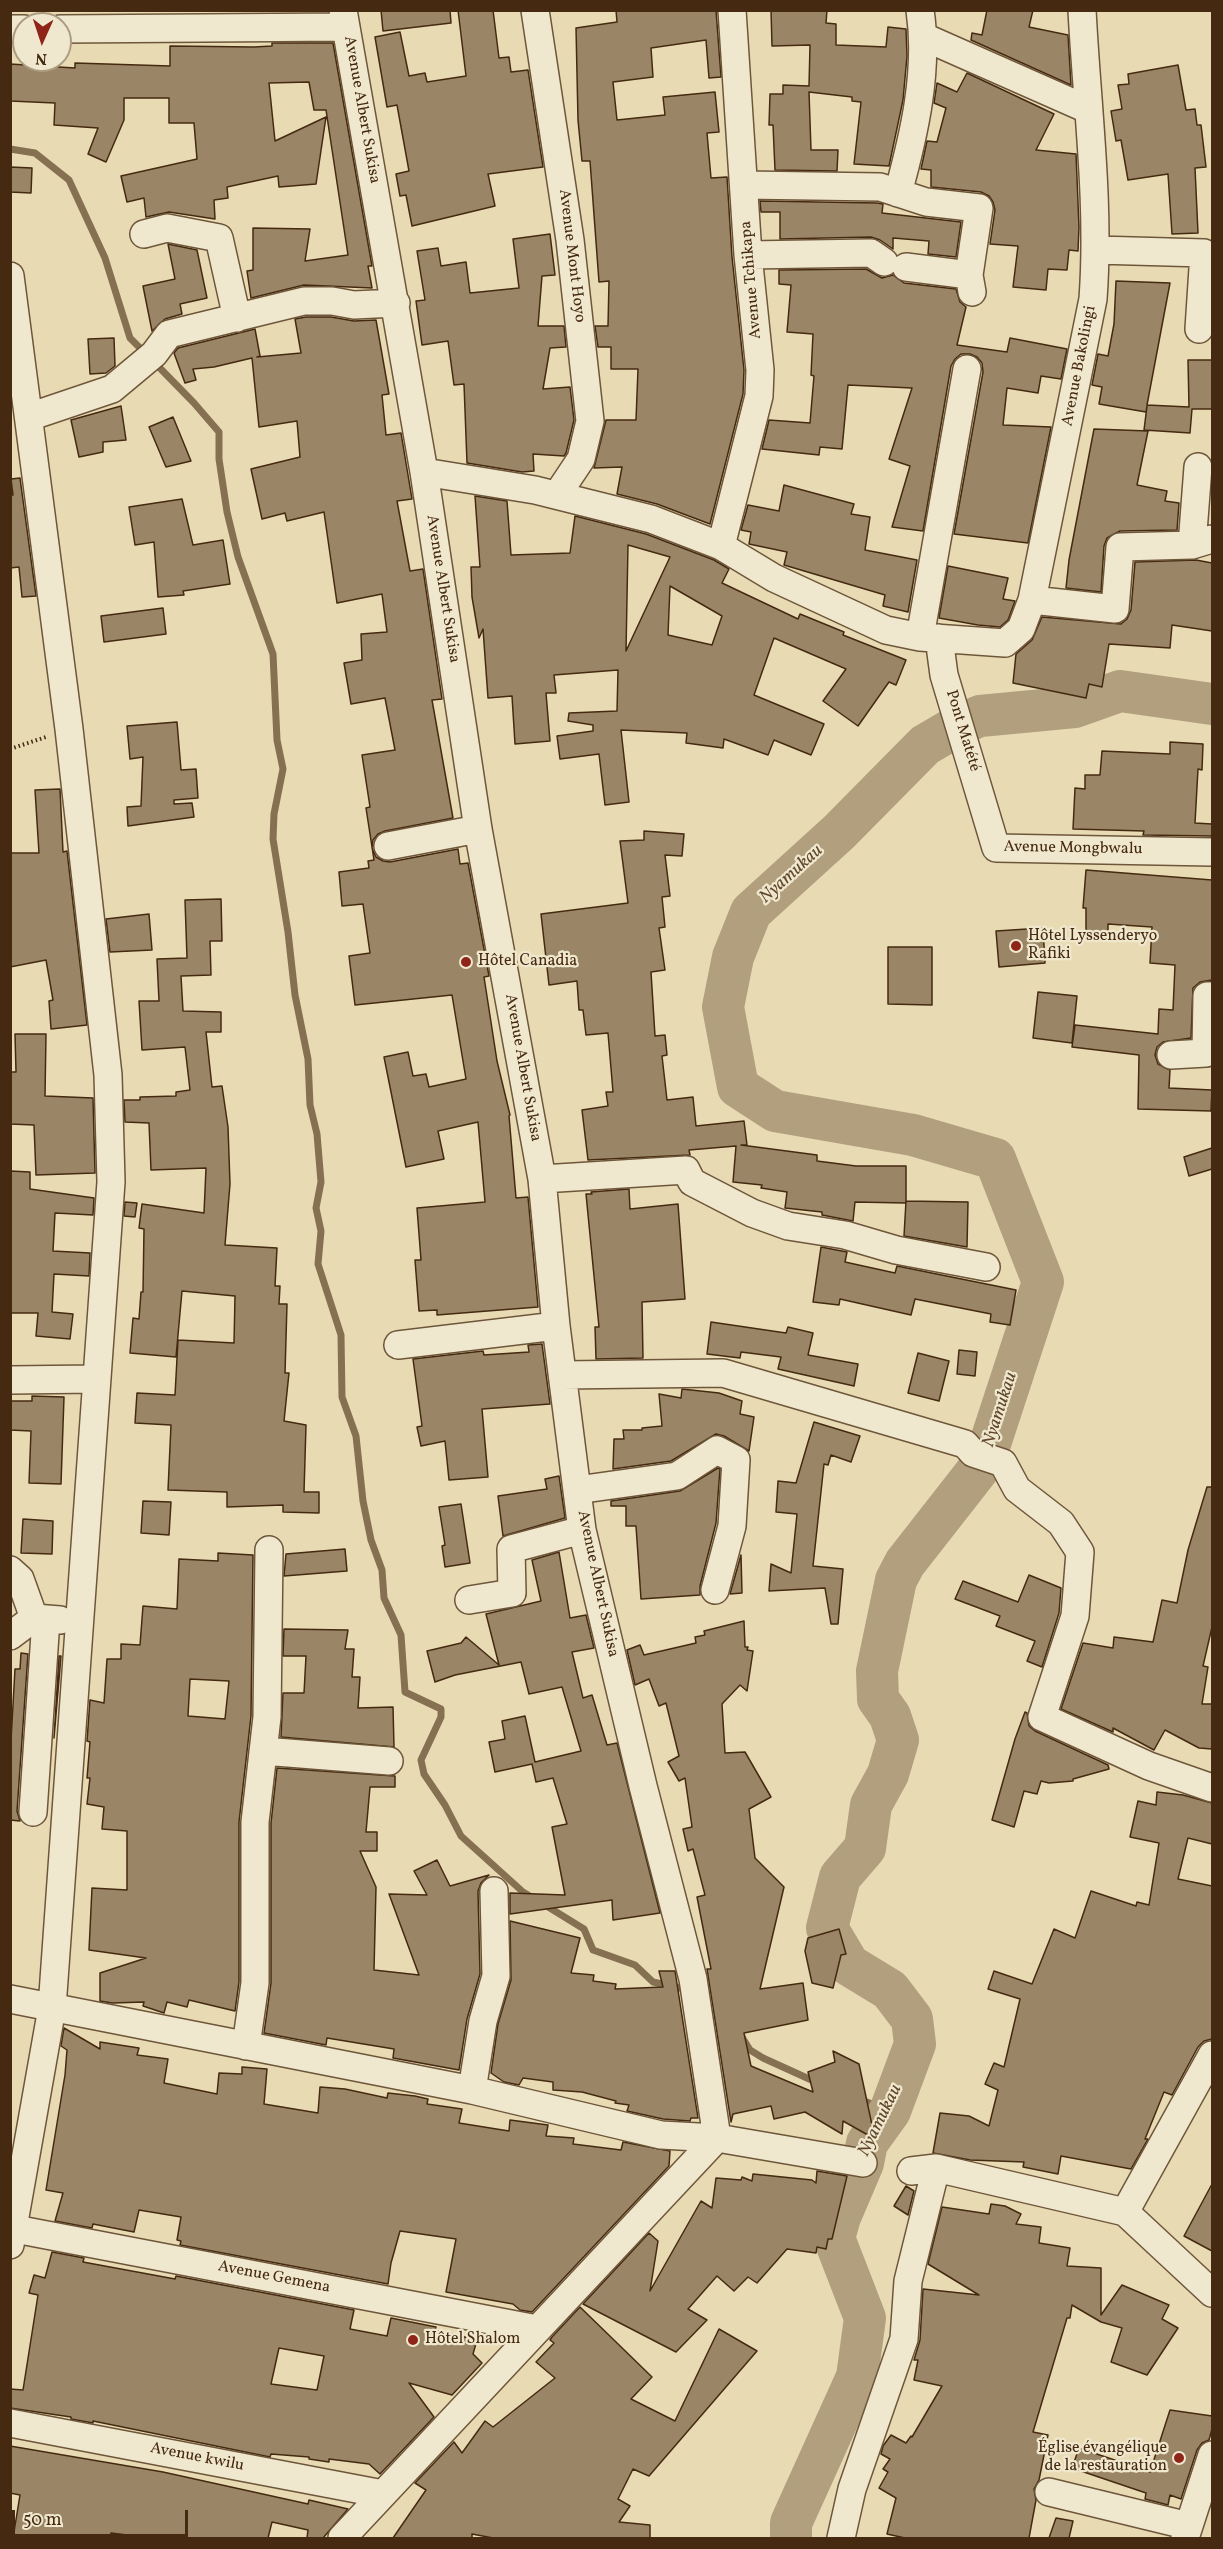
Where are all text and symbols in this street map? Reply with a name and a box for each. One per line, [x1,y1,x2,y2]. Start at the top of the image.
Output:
north arrow [12,12,72,72]
street label: Avenue Albert Sukisa [339,35,383,185]
text: N [35,47,48,69]
street label: Avenue Mont Hoyo [553,188,589,324]
street label: Avenue Tchikapa [737,220,767,340]
street label: Avenue Bakolingi [1059,304,1101,428]
street label: Avenue Albert Sukisa [421,514,463,664]
street label: Pont Matété [940,688,984,774]
street label: Avenue Mongbwalu [1003,838,1143,860]
water label: Nyamukau [756,841,828,909]
place label: Hôtel Lyssenderyo Rafiki [1028,927,1157,965]
marker: Hôtel Lyssenderyo Rafiki [1009,939,1023,953]
place label: Hôtel Canadia [478,952,577,972]
marker: Hôtel Canadia [459,955,473,969]
street label: Avenue Albert Sukisa [500,993,544,1143]
water label: Nyamukau [979,1370,1023,1450]
street label: Avenue Albert Sukisa [572,1509,622,1659]
water label: Nyamukau [854,2081,908,2161]
street label: Avenue Gemena [216,2258,332,2298]
place label: Hôtel Shalom [425,2330,520,2350]
marker: Hôtel Shalom [406,2333,420,2347]
street label: Avenue kwilu [148,2439,246,2477]
place label: Église évangélique de la restauration [1038,2439,1167,2477]
marker: Église évangélique de la restauration [1172,2451,1186,2465]
scale bar [15,2498,190,2536]
text: 50 m [23,2508,62,2533]

